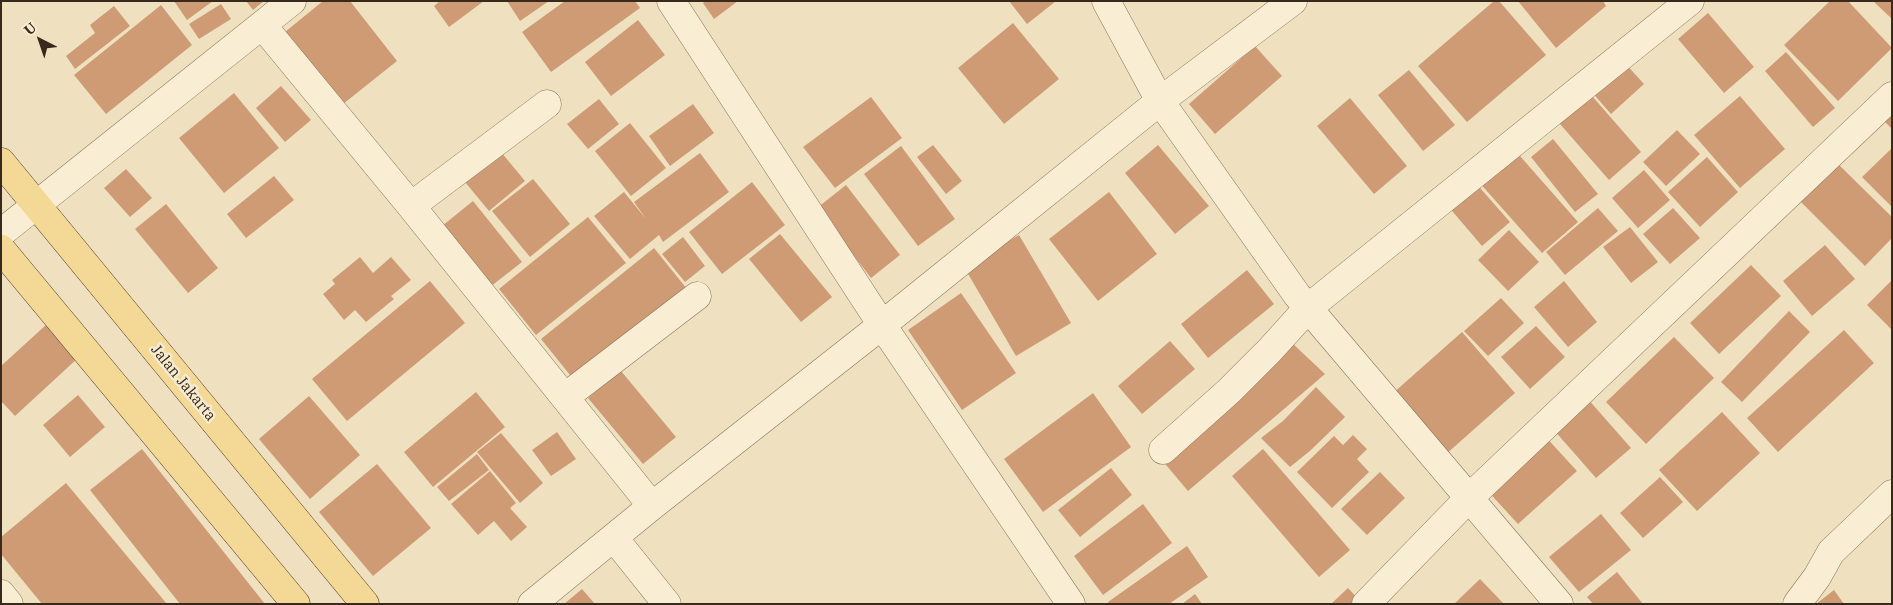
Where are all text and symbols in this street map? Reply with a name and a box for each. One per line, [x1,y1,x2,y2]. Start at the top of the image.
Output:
north arrow [15,15,65,65]
text: U [20,18,40,39]
street label: Jalan Jakarta [147,341,219,425]

